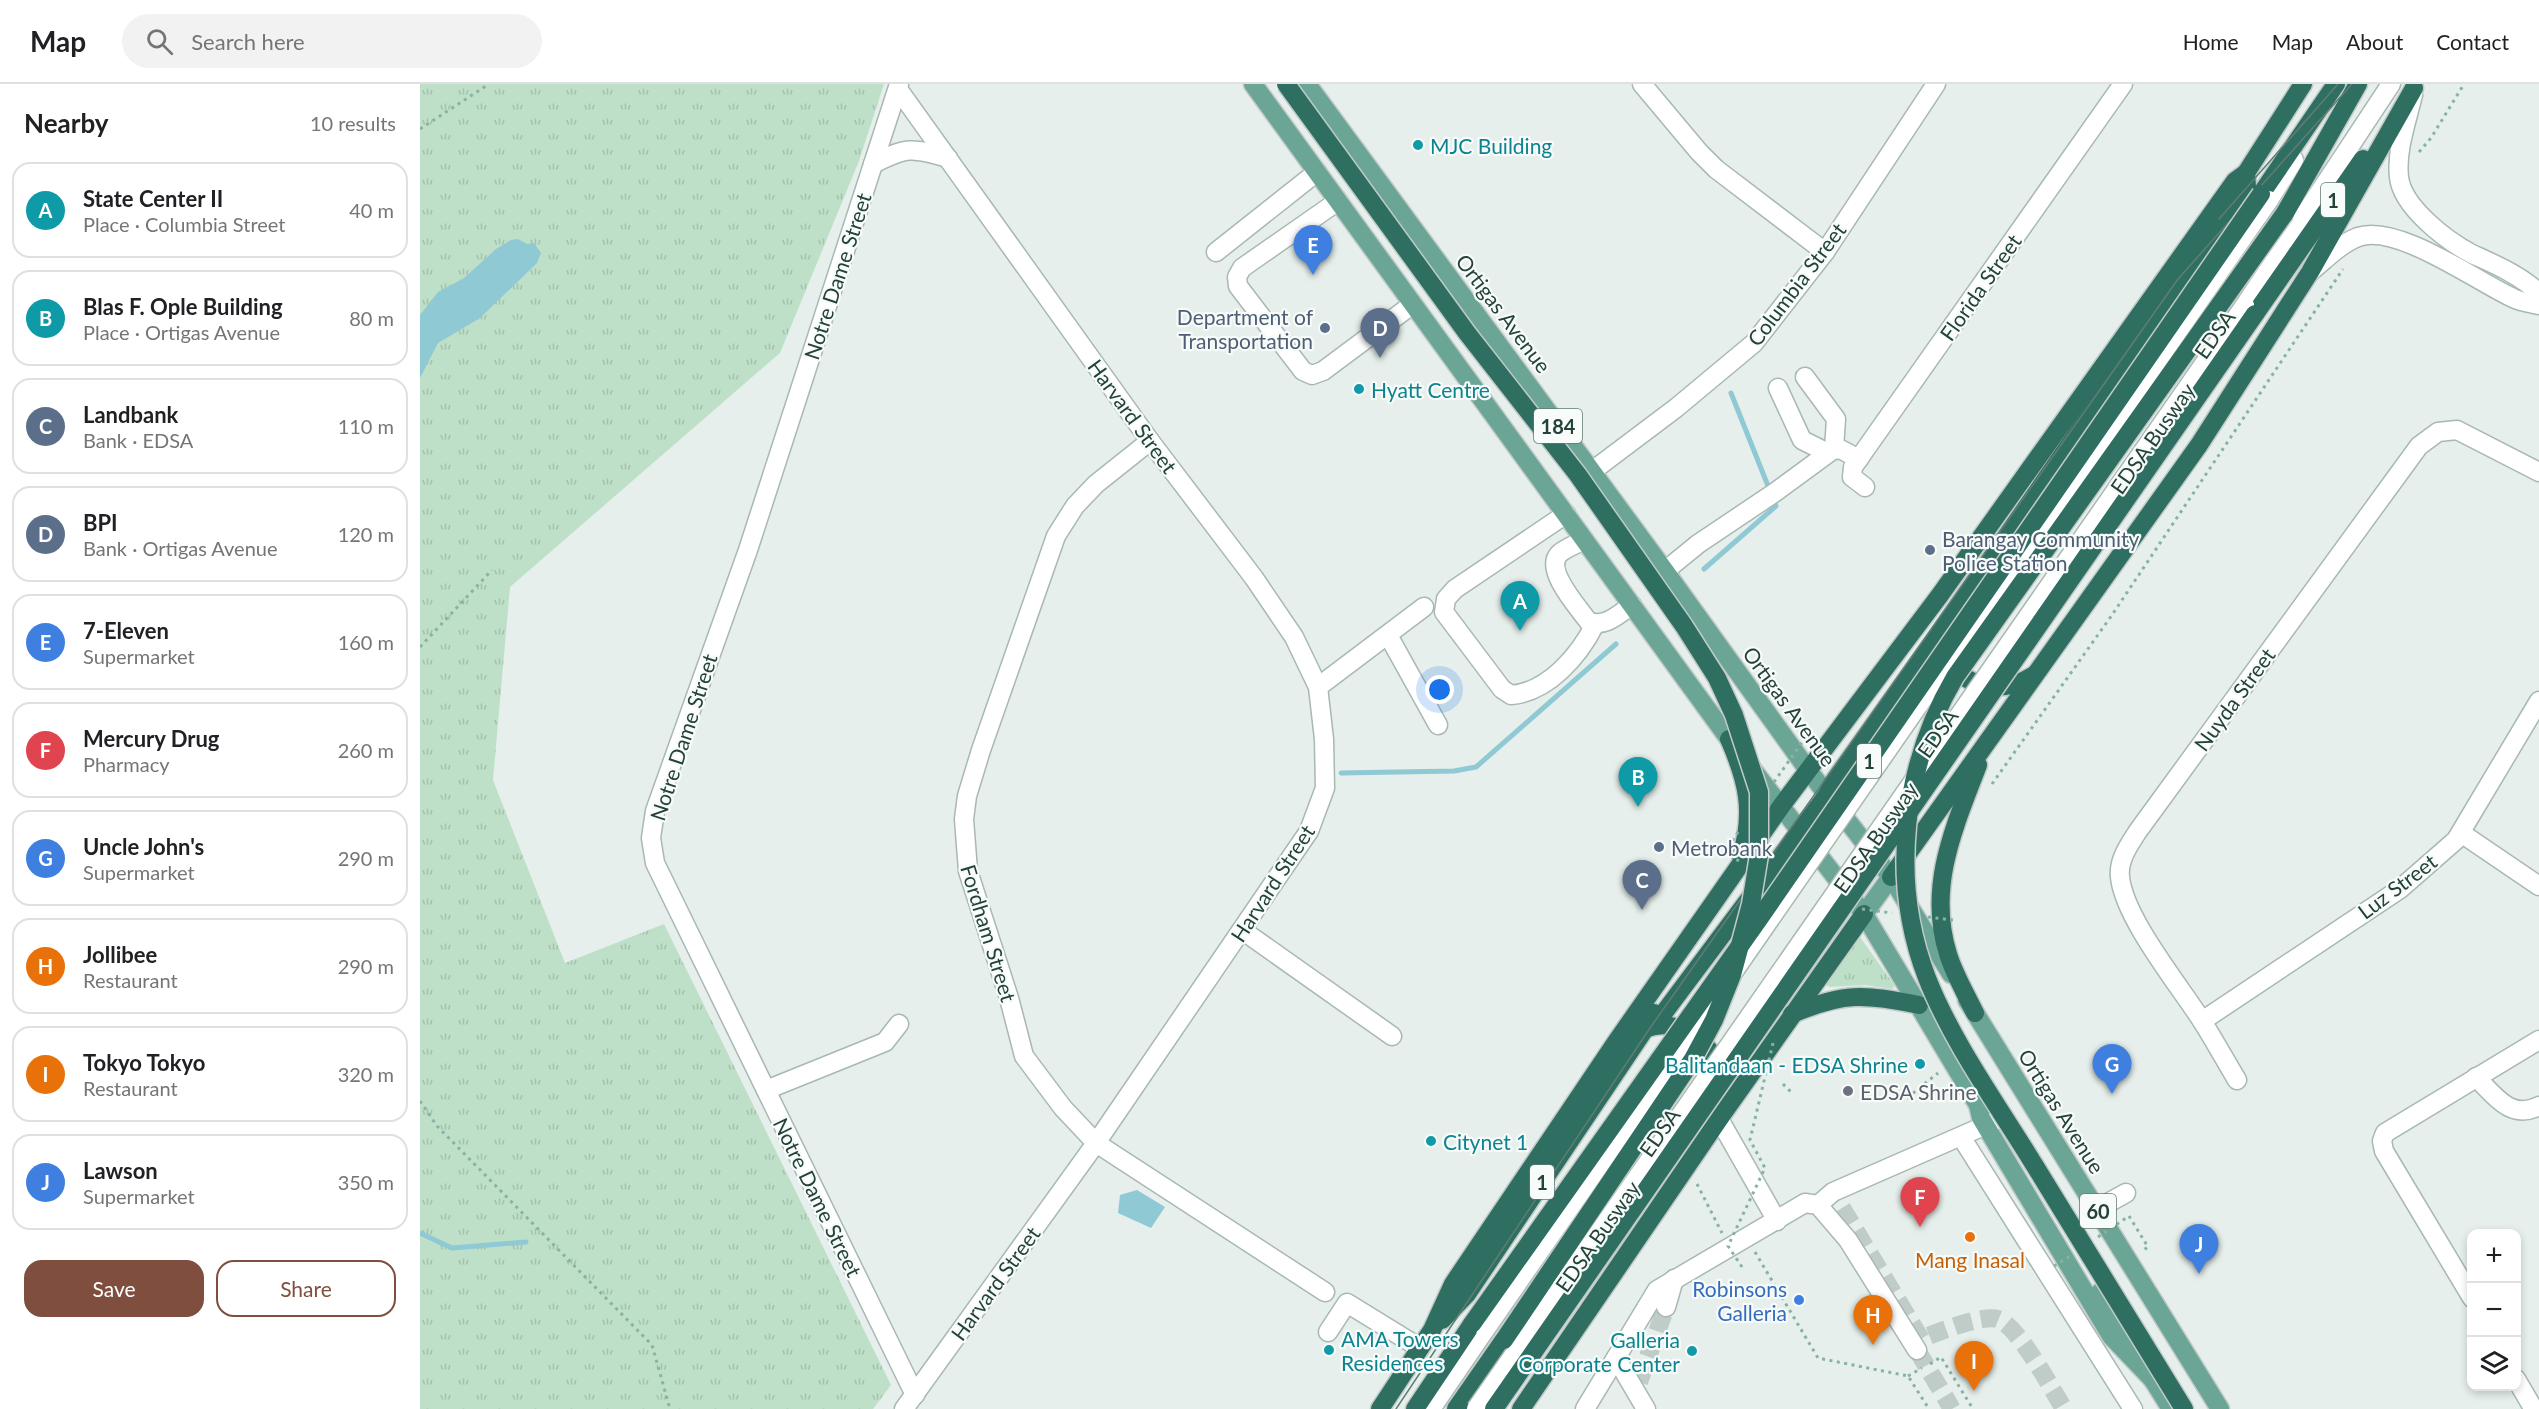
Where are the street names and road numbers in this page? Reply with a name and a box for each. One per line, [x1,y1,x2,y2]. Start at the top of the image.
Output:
road number: 1 [2321,183,2345,217]
street label: Notre Dame Street [798,189,876,363]
street label: Columbia Street [1742,217,1851,350]
street label: Florida Street [1934,229,2026,345]
street label: Ortigas Avenue [1451,249,1557,377]
street label: EDSA [2188,304,2240,363]
street label: Harvard Street [1083,354,1183,478]
street label: EDSA Busway [2105,378,2200,498]
road number: 184 [1534,409,1582,443]
street label: Ortigas Avenue [1738,641,1842,771]
street label: Nuyda Street [2188,642,2280,755]
street label: Notre Dame Street [644,650,722,824]
street label: EDSA [1911,703,1963,762]
road number: 1 [1857,744,1881,778]
street label: EDSA Busway [1828,777,1923,897]
street label: Harvard Street [1225,819,1319,946]
street label: Luz Street [2353,848,2442,924]
street label: Fordham Street [956,861,1022,1005]
street label: Ortigas Avenue [2014,1044,2110,1178]
street label: EDSA [1633,1102,1685,1161]
street label: Notre Dame Street [769,1113,868,1281]
road number: 1 [1530,1165,1554,1199]
street label: EDSA Busway [1550,1176,1645,1296]
road number: 60 [2080,1194,2116,1228]
street label: Harvard Street [945,1221,1045,1345]

